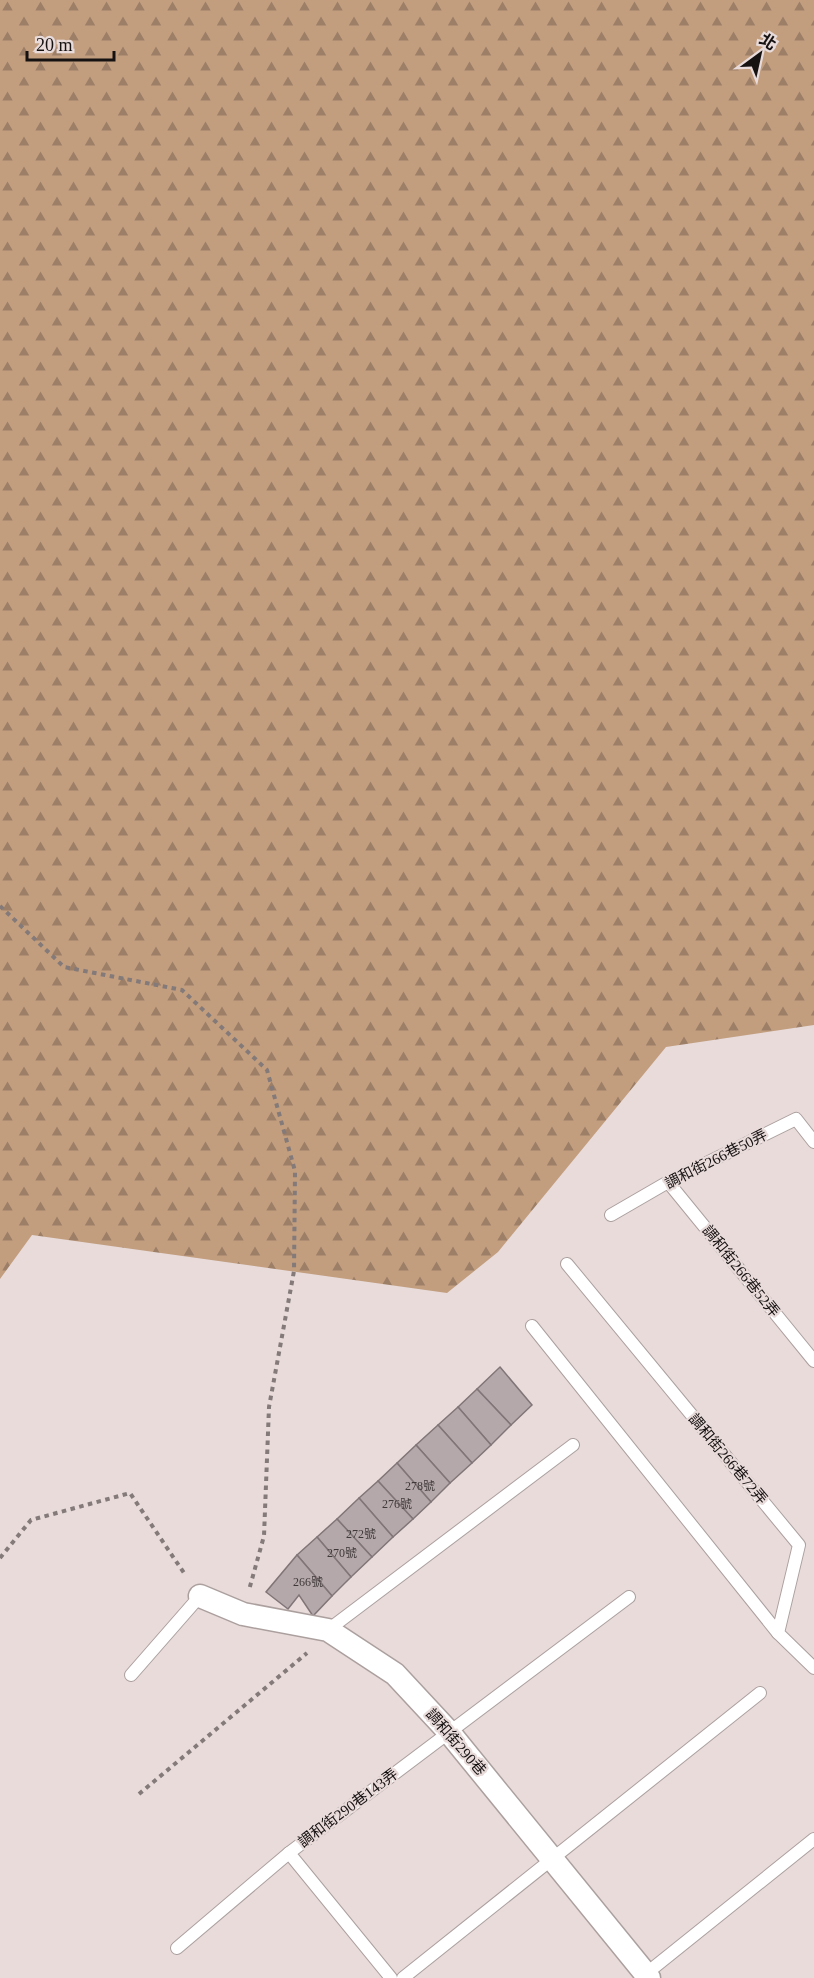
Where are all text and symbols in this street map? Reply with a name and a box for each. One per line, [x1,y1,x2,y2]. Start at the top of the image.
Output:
scale bar [27,24,114,62]
north arrow [730,24,790,84]
text: 北 [757,30,779,53]
text: 20 m [36,35,73,55]
street label: 調和街266巷50弄 [662,1126,770,1192]
street label: 調和街266巷52弄 [699,1222,783,1320]
street label: 調和街266巷72弄 [686,1411,770,1507]
house number: 278號 [405,1479,435,1493]
house number: 276號 [382,1497,412,1511]
house number: 272號 [346,1527,376,1541]
house number: 270號 [327,1546,357,1560]
house number: 266號 [293,1575,323,1589]
street label: 調和街290巷 [423,1706,489,1778]
street label: 調和街290巷143弄 [295,1765,401,1851]

